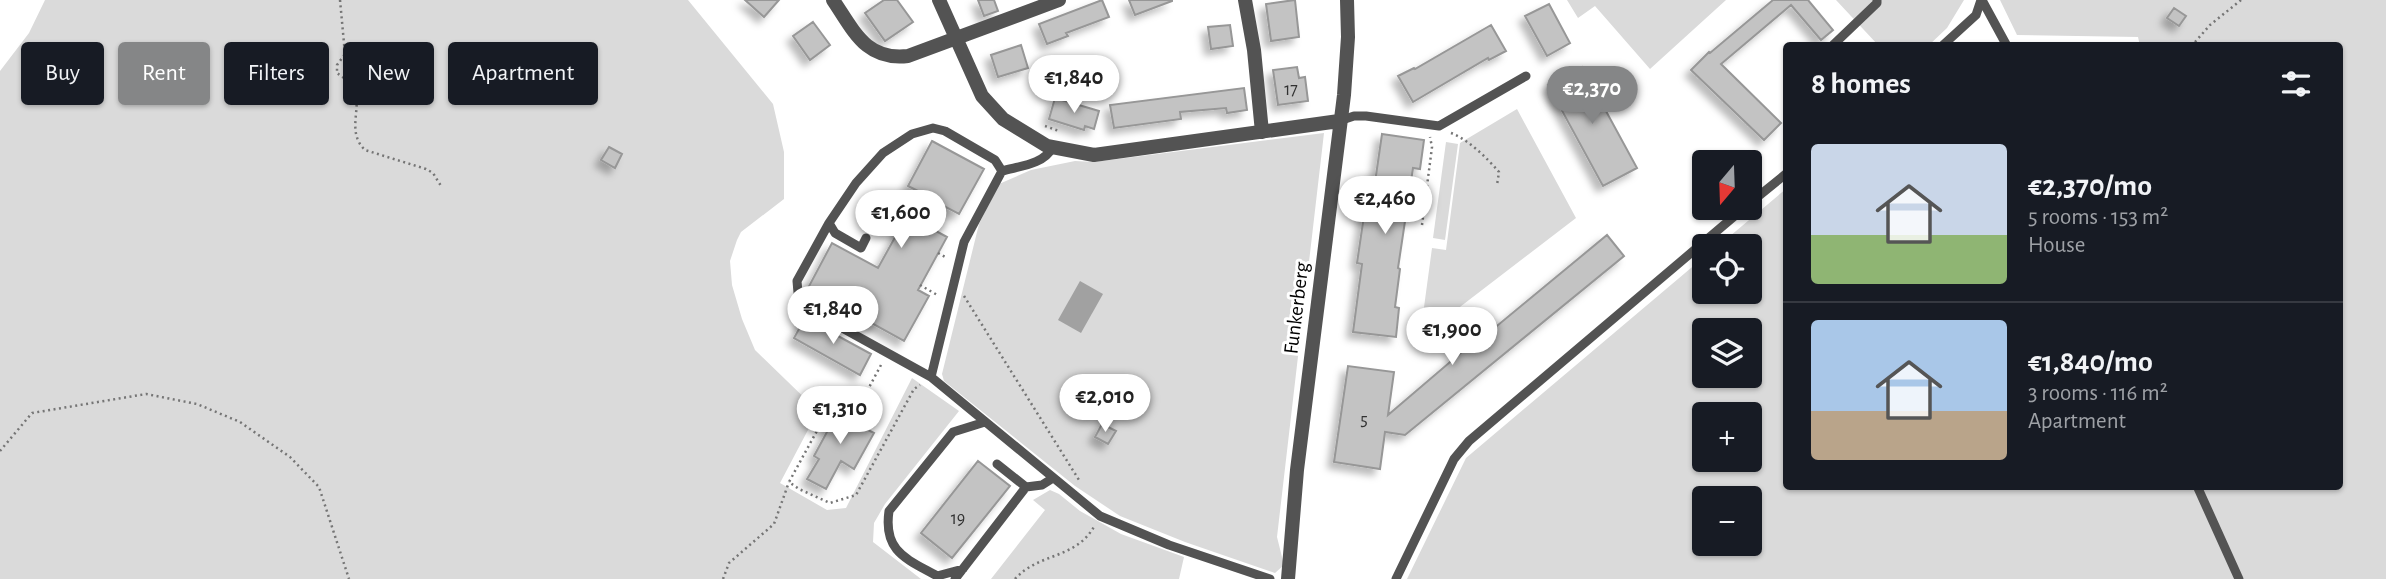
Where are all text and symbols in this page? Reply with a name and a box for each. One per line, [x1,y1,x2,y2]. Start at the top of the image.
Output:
chip: Buy [21,42,104,105]
chip: Rent [118,42,210,105]
chip: Filters [224,42,329,105]
chip: New [343,42,434,105]
chip: Apartment [448,42,598,105]
pin: €1,840 [1017,55,1131,115]
icon: filters [2277,65,2315,103]
text: €1,840 [1044,66,1104,89]
pin: €2,370 [1535,66,1649,126]
text: 8 homes [1811,69,1911,99]
text: €2,370 [1563,77,1621,100]
house number: 17 [1284,81,1298,99]
north arrow [1692,150,1762,220]
map controls [1692,150,1762,556]
text: €2,370/mo [2028,171,2152,201]
icon: home [1867,172,1951,256]
pin: €2,460 [1328,176,1442,236]
text: €2,460 [1354,187,1416,210]
pin: €1,600 [844,190,958,250]
text: €1,600 [871,201,931,224]
text: 5 rooms · 153 m² [2028,206,2168,229]
button: locate [1692,234,1762,304]
text: House [2028,234,2085,257]
street label: Funkerberg [1280,260,1313,355]
pin: €1,840 [776,286,890,346]
text: €1,840 [803,297,863,320]
pin: €1,900 [1395,308,1509,367]
text: €1,900 [1422,318,1482,341]
button: layers [1692,318,1762,388]
text: €1,840/mo [2028,347,2153,377]
icon: home [1867,348,1951,432]
pin: €2,010 [1048,374,1162,434]
text: 3 rooms · 116 m² [2028,382,2168,405]
text: €2,010 [1075,385,1135,408]
pin: €1,310 [783,386,897,446]
text: €1,310 [813,397,867,420]
button: + [1692,402,1762,472]
text: Apartment [2028,410,2126,433]
house number: 5 [1360,411,1368,429]
button: − [1692,486,1762,556]
house number: 19 [951,510,965,528]

